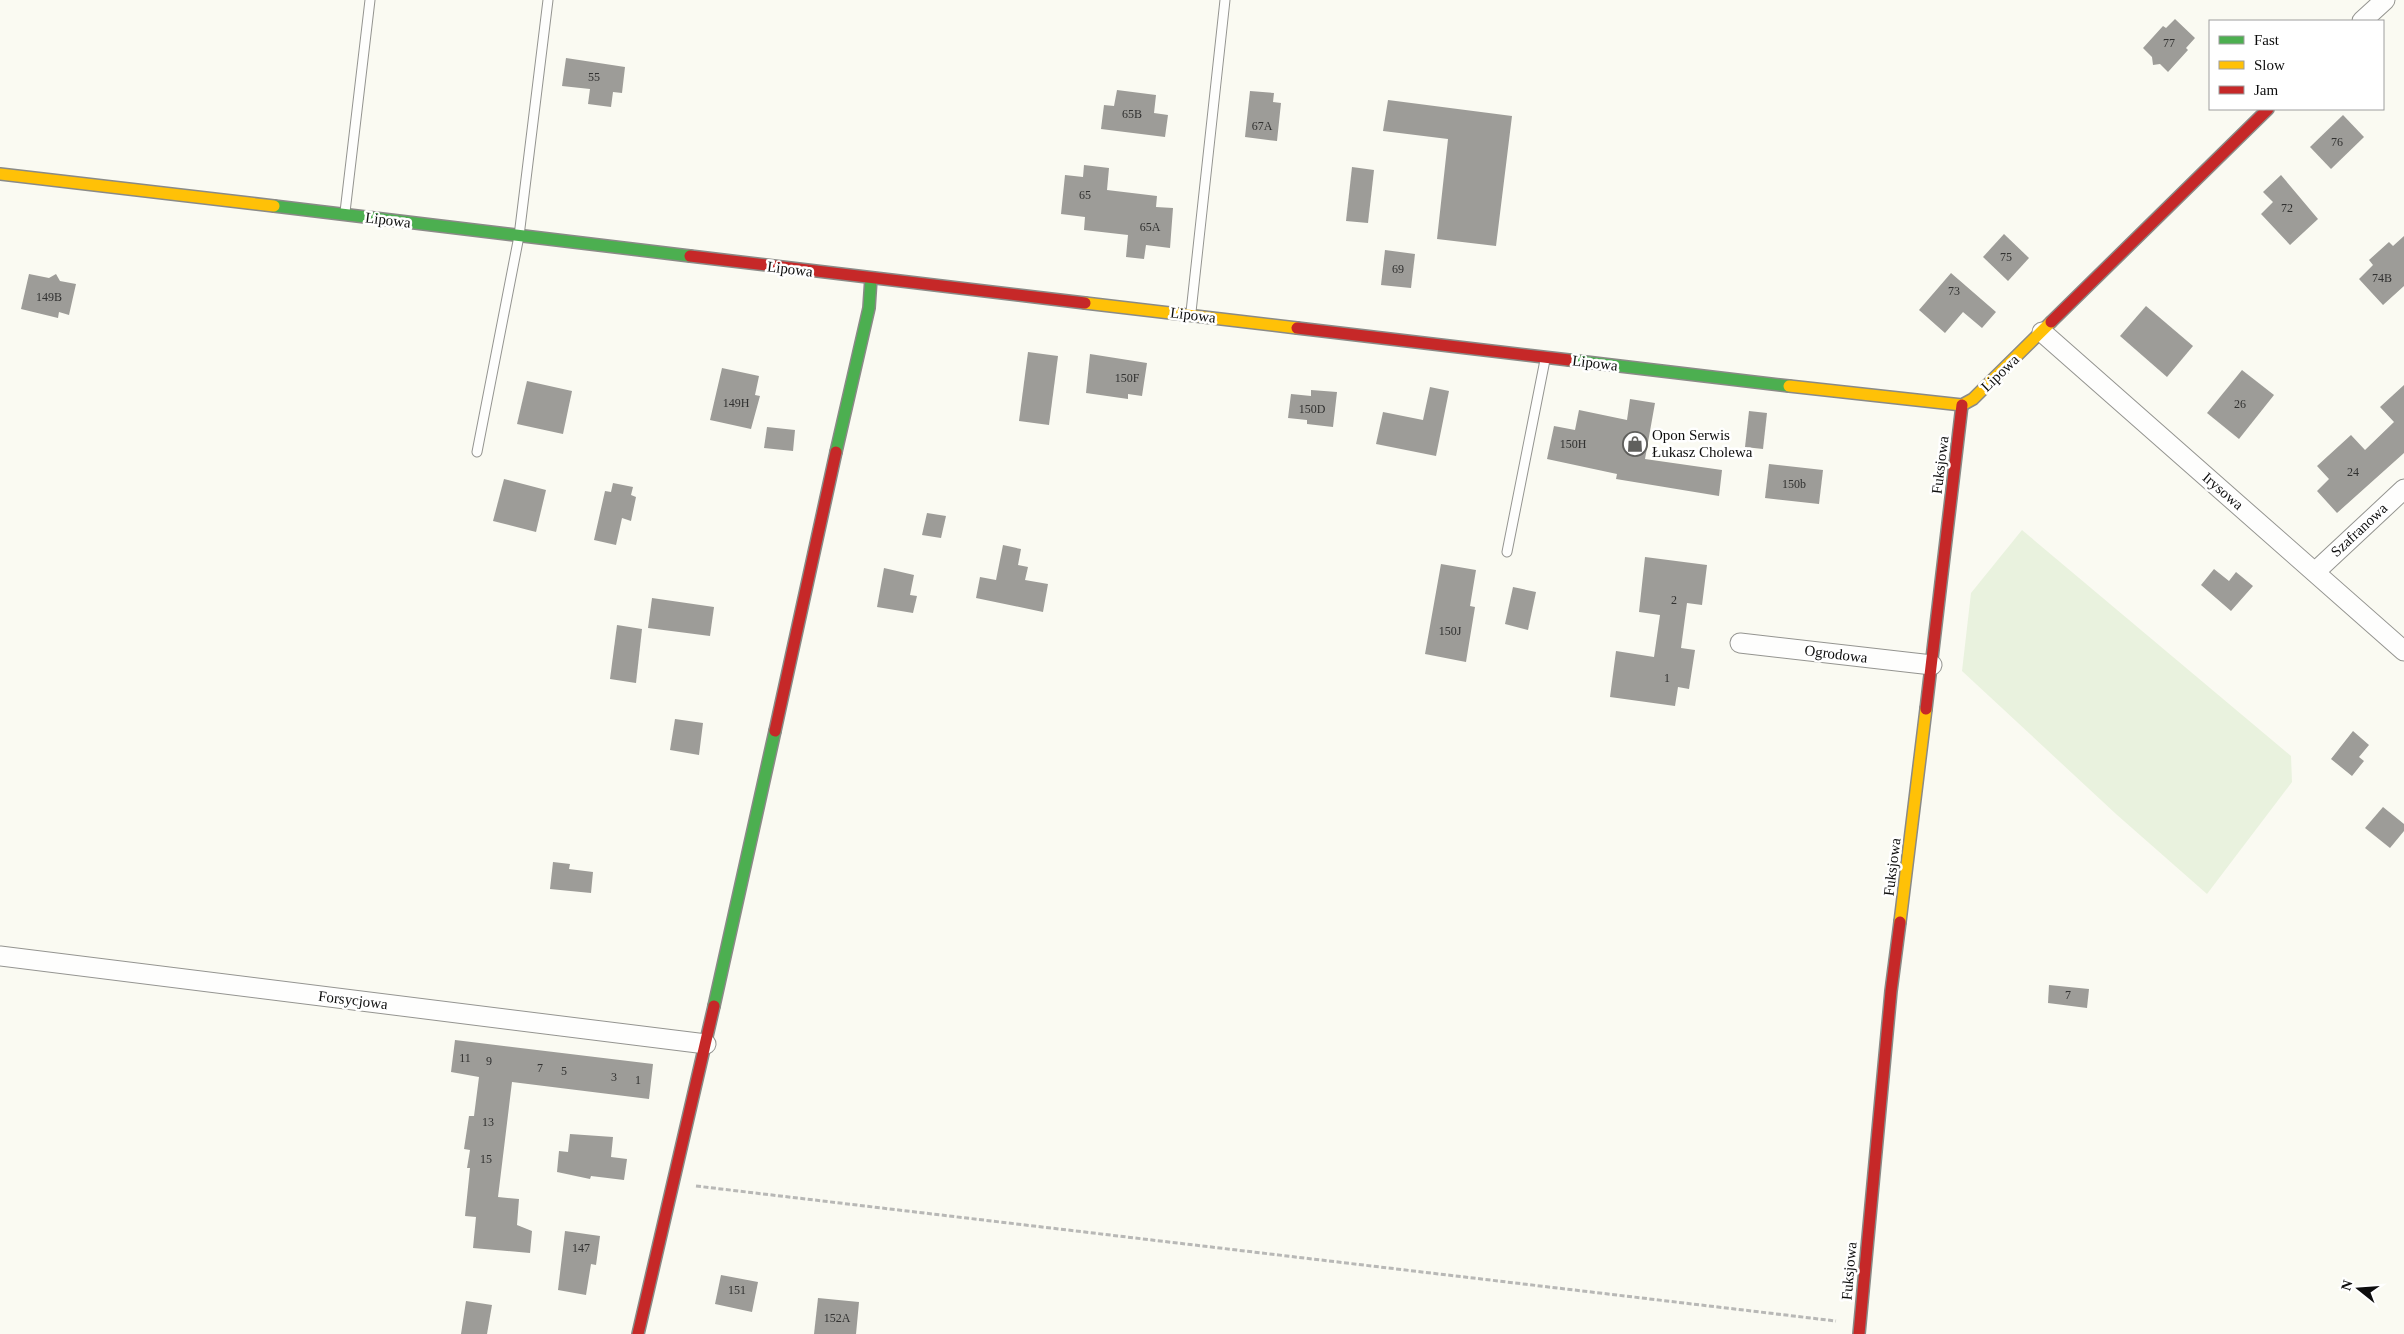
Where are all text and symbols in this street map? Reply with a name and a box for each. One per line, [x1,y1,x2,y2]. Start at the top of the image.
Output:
legend [2209,20,2384,110]
text: Fast [2254,32,2280,48]
house number: 77 [2163,36,2175,50]
text: Slow [2254,57,2285,73]
house number: 55 [588,70,600,84]
text: Jam [2254,82,2278,98]
house number: 65B [1122,107,1142,121]
house number: 67A [1252,119,1273,133]
house number: 76 [2331,135,2343,149]
house number: 65 [1079,188,1091,202]
house number: 72 [2281,201,2293,215]
street label: Lipowa [364,209,412,231]
house number: 65A [1140,220,1161,234]
house number: 75 [2000,250,2012,264]
street label: Lipowa [766,258,814,280]
house number: 69 [1392,262,1404,276]
house number: 74B [2372,271,2392,285]
house number: 73 [1948,284,1960,298]
house number: 149B [36,290,62,304]
street label: Lipowa [1169,304,1217,326]
street label: Lipowa [1978,351,2022,395]
street label: Lipowa [1571,352,1619,374]
house number: 150F [1115,371,1140,385]
house number: 149H [723,396,750,410]
house number: 26 [2234,397,2246,411]
house number: 150D [1299,402,1326,416]
place label: Opon Serwis Łukasz Cholewa [1652,427,1753,460]
shop icon: Opon Serwis Łukasz Cholewa [1622,431,1648,457]
street label: Fuksjowa [1929,435,1952,495]
house number: 150H [1560,437,1587,451]
house number: 24 [2347,465,2359,479]
street label: Irysowa [2200,469,2247,513]
house number: 150b [1782,477,1806,491]
street label: Szafranowa [2328,500,2391,560]
house number: 2 [1671,593,1677,607]
house number: 150J [1439,624,1462,638]
street label: Ogrodowa [1804,642,1869,666]
house number: 1 [1664,671,1670,685]
street label: Fuksjowa [1881,837,1904,897]
street label: Forsycjowa [317,988,389,1012]
house number: 7 [2065,988,2071,1002]
house number: 11 [459,1051,471,1065]
house number: 9 [486,1054,492,1068]
house number: 7 [537,1061,543,1075]
house number: 5 [561,1064,567,1078]
house number: 3 [611,1070,617,1084]
house number: 1 [635,1073,641,1087]
house number: 13 [482,1115,494,1129]
house number: 15 [480,1152,492,1166]
house number: 147 [572,1241,590,1255]
street label: Fuksjowa [1838,1241,1860,1301]
north arrow [2334,1264,2384,1314]
text: N [2338,1278,2356,1292]
house number: 151 [728,1283,746,1297]
house number: 152A [824,1311,851,1325]

